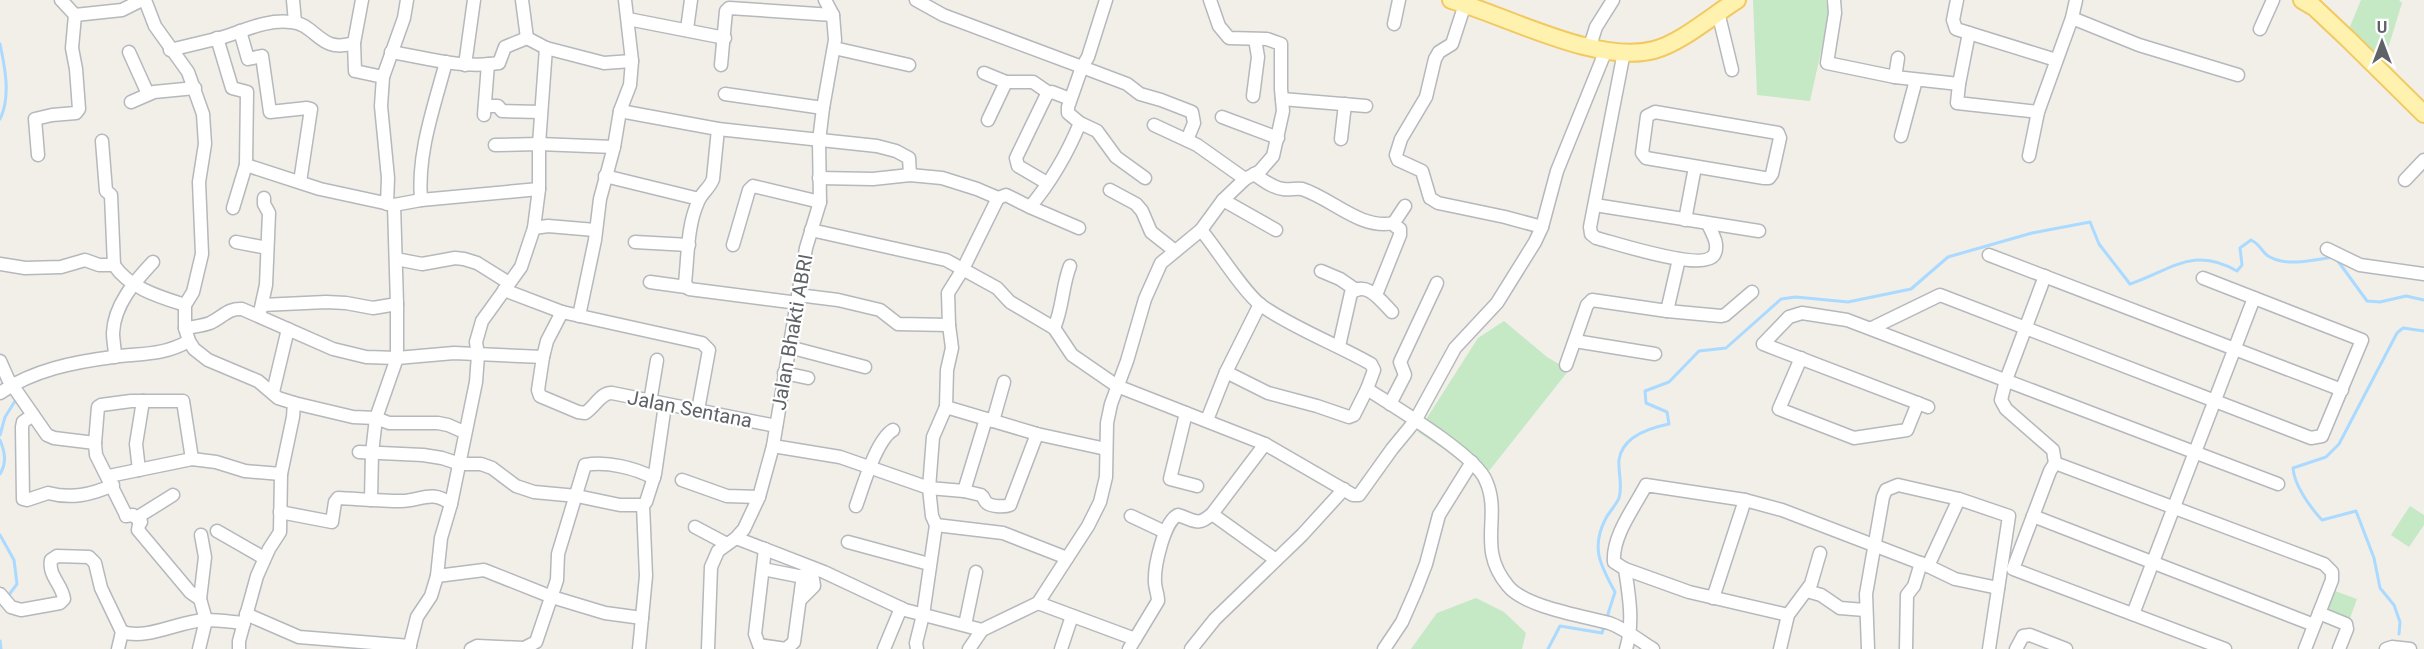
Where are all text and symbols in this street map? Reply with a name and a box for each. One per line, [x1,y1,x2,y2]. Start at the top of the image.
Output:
north arrow [2352,12,2412,72]
text: U [2377,18,2387,37]
street label: Jalan Bhakti ABRI [766,252,818,412]
street label: Jalan Sentana [626,385,754,433]

